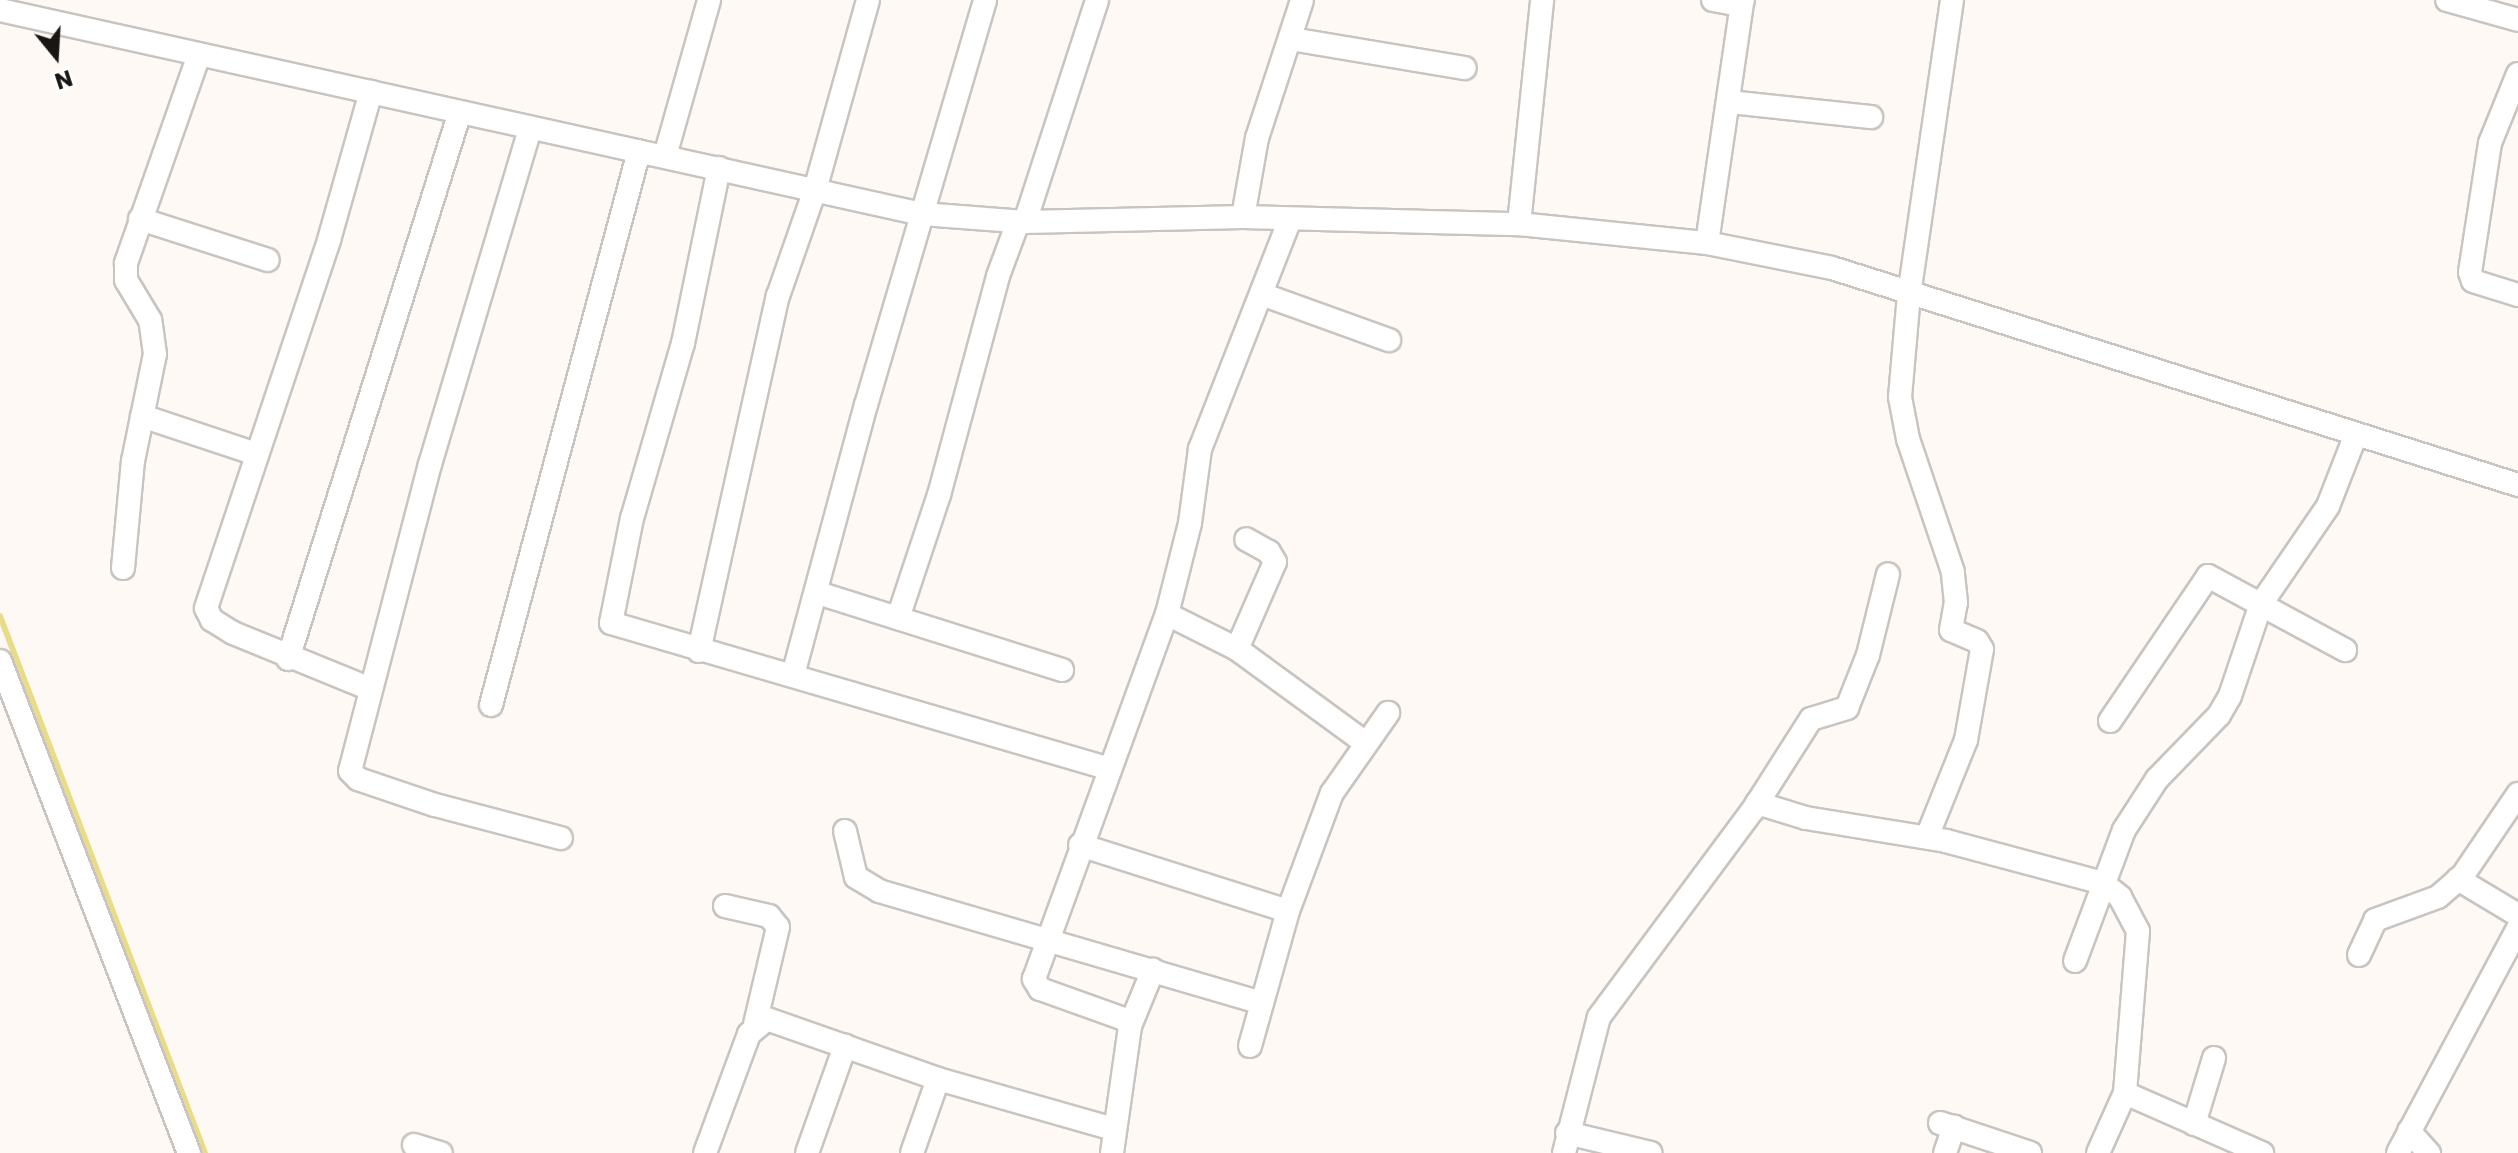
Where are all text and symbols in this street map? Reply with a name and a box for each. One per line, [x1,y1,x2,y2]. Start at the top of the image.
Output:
north arrow [16,16,96,96]
text: N [51,62,76,97]

